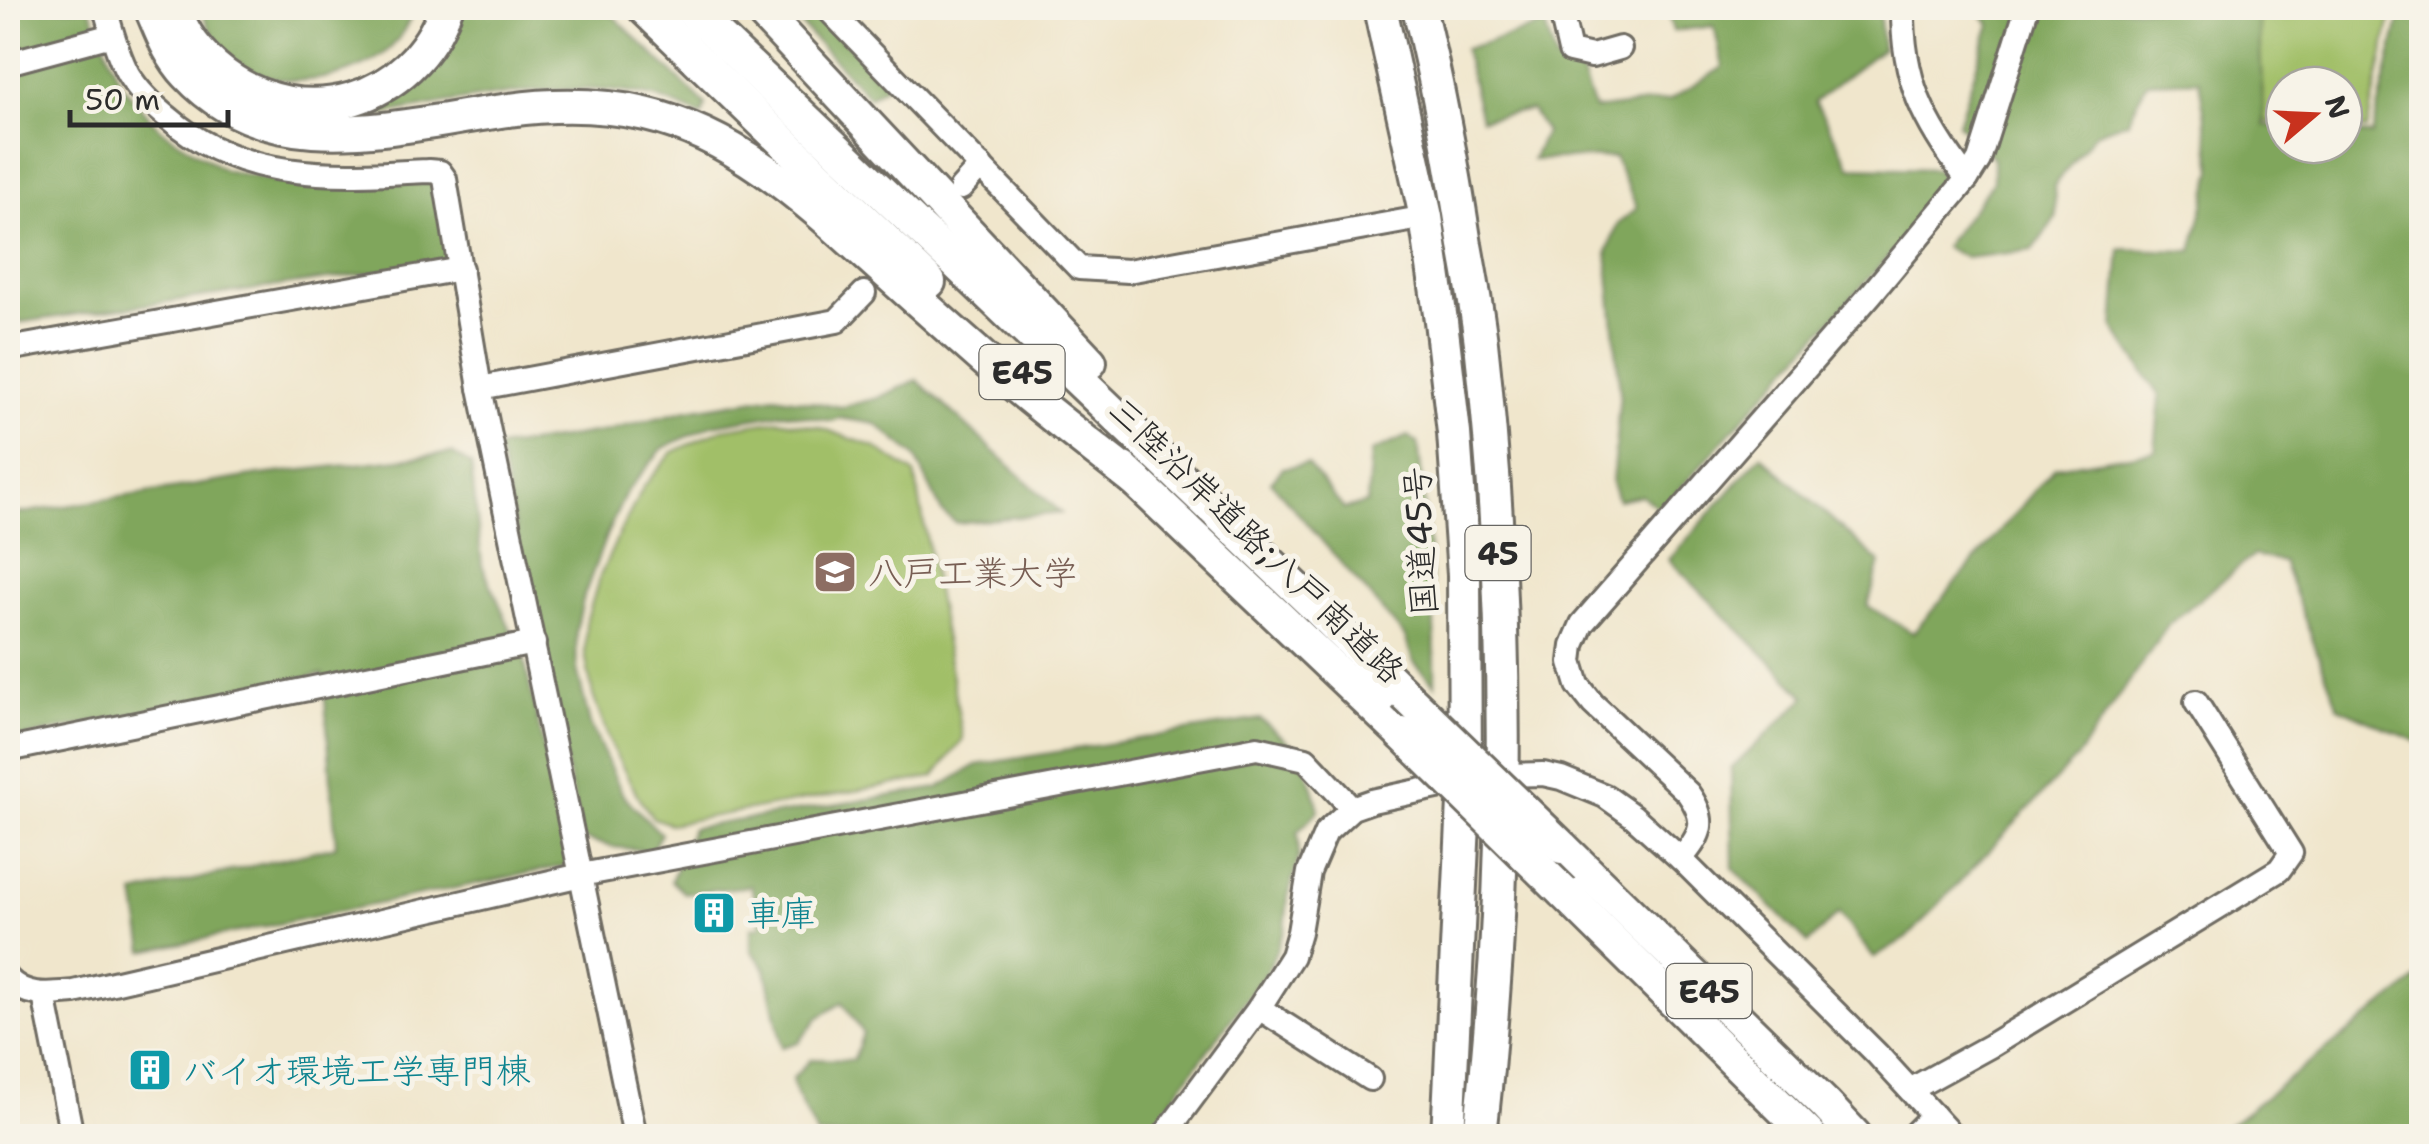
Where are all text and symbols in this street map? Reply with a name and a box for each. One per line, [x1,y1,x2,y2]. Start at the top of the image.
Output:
scale bar [70,65,228,127]
north arrow [2264,65,2364,165]
text: 50 m [85,79,160,120]
text: N [2316,90,2359,124]
road number: E45 [980,345,1064,399]
street label: 三陸沿岸道路;八戸南道路 [1099,386,1415,694]
street label: 国道45号 [1393,465,1447,617]
road number: 45 [1466,526,1530,580]
school or university icon: 八戸工業大学 [812,549,858,595]
place label: 八戸工業大学 [868,549,1078,596]
building icon: 車庫 [691,890,737,936]
place label: 車庫 [746,890,816,937]
road number: E45 [1666,964,1752,1018]
building icon: バイオ環境工学専門棟 [127,1047,173,1093]
place label: バイオ環境工学専門棟 [182,1047,531,1094]

